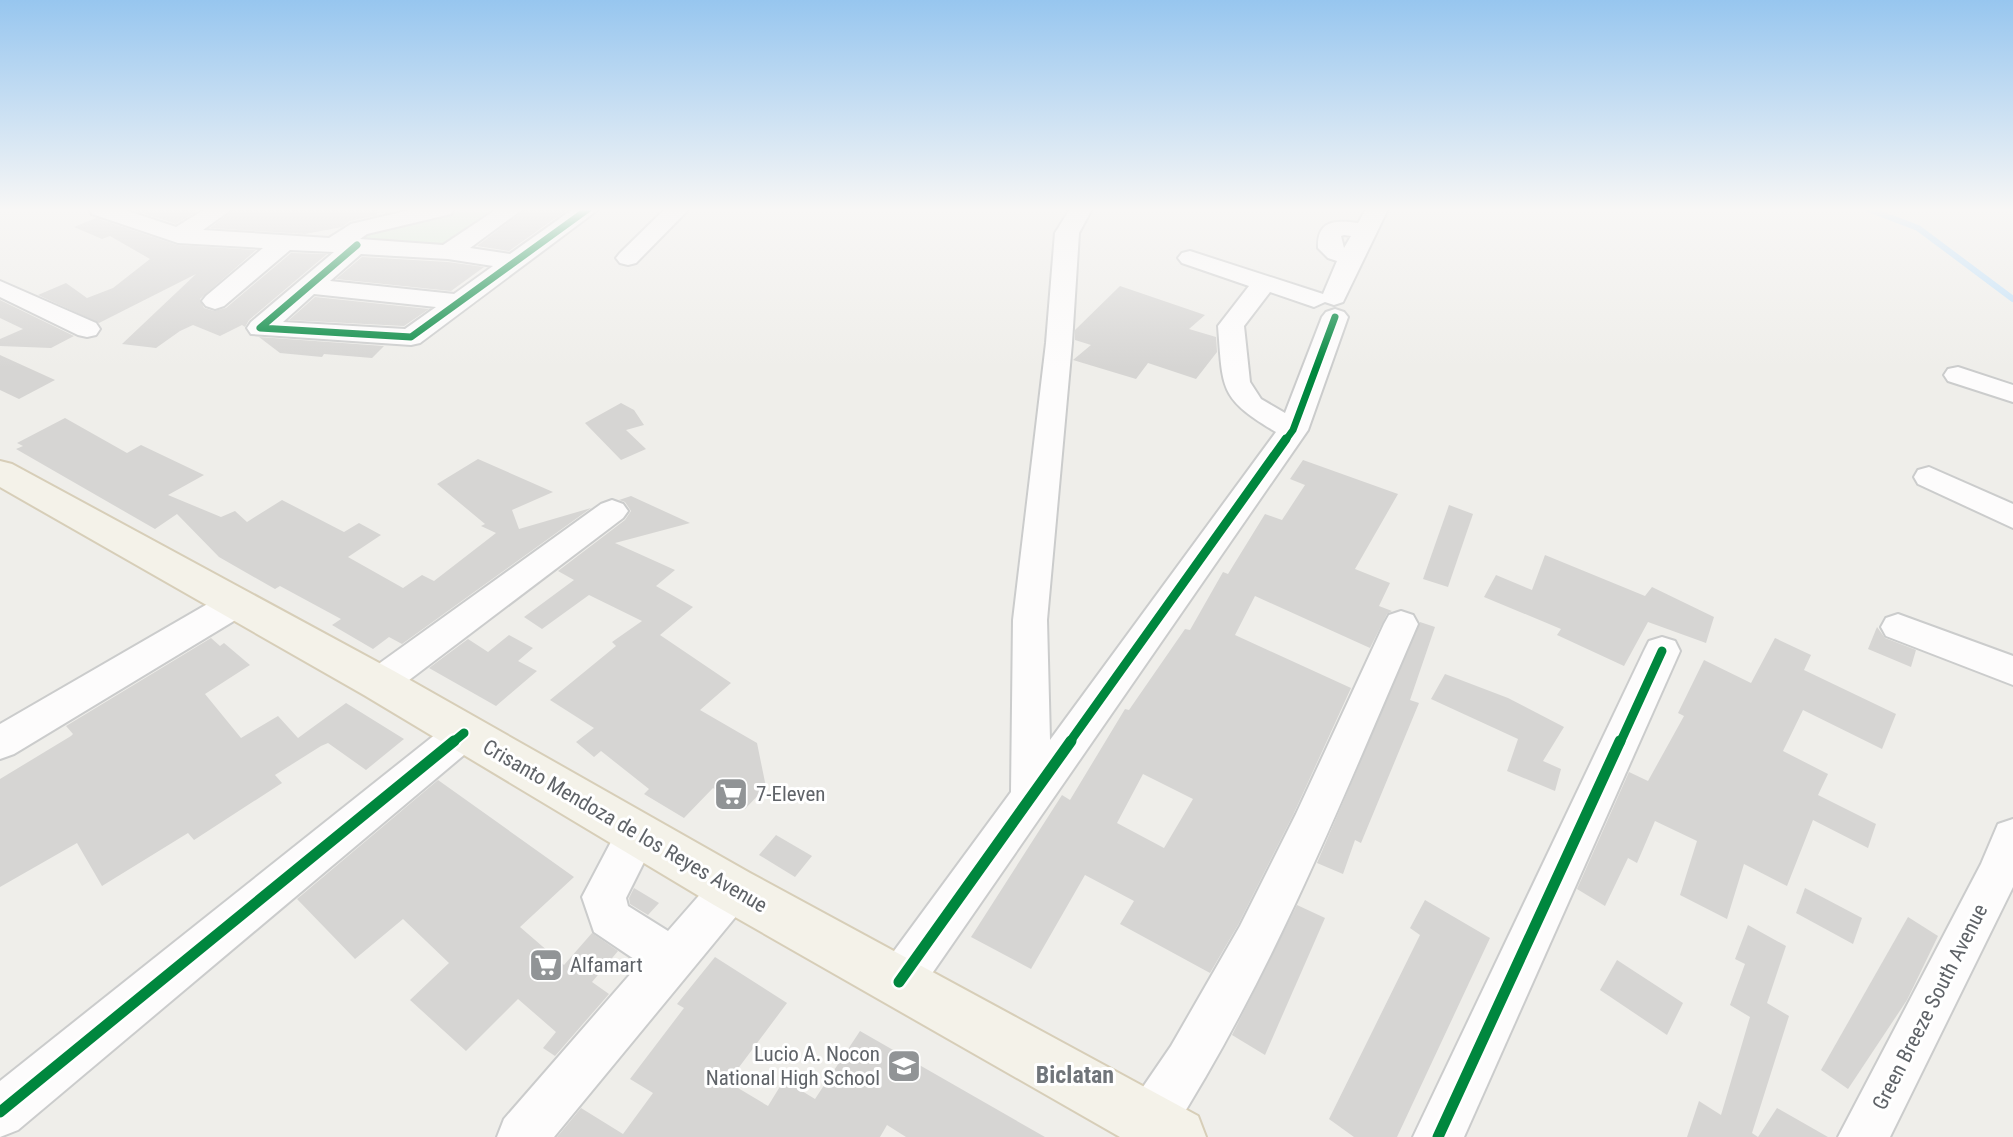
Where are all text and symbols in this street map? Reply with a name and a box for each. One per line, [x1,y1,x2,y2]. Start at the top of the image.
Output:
street label: Crisanto Mendoza de los Reyes Avenue [479,735,771,917]
supermarket icon: 7-Eleven [712,775,750,813]
place label: 7-Eleven [756,782,825,806]
street label: Green Breeze South Avenue [1868,900,1992,1114]
supermarket icon: Alfamart [527,946,565,984]
place label: Alfamart [570,953,643,977]
place label: Lucio A. Nocon National High School [706,1042,880,1090]
school or university icon: Lucio A. Nocon National High School [885,1047,923,1085]
district label: Biclatan [1036,1061,1114,1089]

